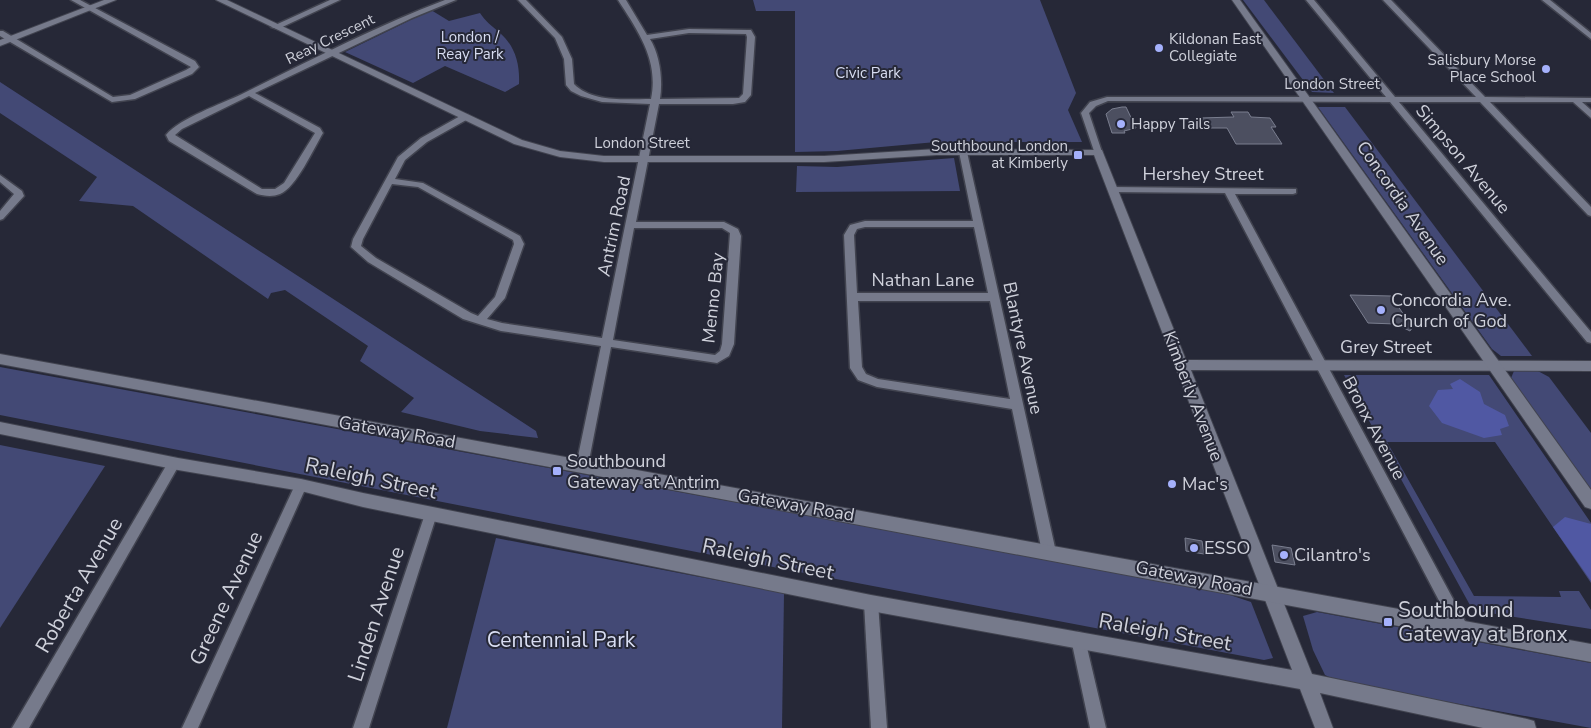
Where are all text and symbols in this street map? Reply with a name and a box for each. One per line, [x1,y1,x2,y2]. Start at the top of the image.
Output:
street label: Reay Crescent [282,9,378,69]
park label: London / Reay Park [436,27,504,64]
place label: Kildonan East Collegiate [1169,29,1262,66]
marker: Kildonan East Collegiate [1153,42,1165,54]
place label: Salisbury Morse Place School [1427,50,1537,87]
park label: Civic Park [835,63,901,83]
marker: Salisbury Morse Place School [1540,63,1552,75]
street label: London Street [1284,74,1380,94]
street label: Simpson Avenue [1410,99,1516,219]
place label: Happy Tails [1131,114,1210,134]
marker: Happy Tails [1115,118,1127,130]
street label: London Street [594,133,690,153]
place label: Southbound London at Kimberly [931,136,1068,173]
street label: Concordia Avenue [1351,136,1455,270]
marker: Southbound London at Kimberly [1072,149,1084,161]
street label: Hershey Street [1143,162,1264,186]
street label: Antrim Road [592,174,636,278]
street label: Menno Bay [696,251,730,344]
street label: Nathan Lane [872,268,974,292]
street label: Blantyre Avenue [997,280,1049,416]
place label: Concordia Ave. Church of God [1391,288,1512,333]
marker: Concordia Ave. Church of God [1375,304,1387,316]
street label: Kimberly Avenue [1157,327,1229,465]
street label: Grey Street [1340,335,1433,359]
street label: Bronx Avenue [1337,372,1411,484]
street label: Gateway Road [337,410,457,454]
place label: Southbound Gateway at Antrim [567,449,720,494]
street label: Raleigh Street [302,450,440,506]
marker: Southbound Gateway at Antrim [551,465,563,477]
place label: Mac's [1182,472,1228,496]
marker: Mac's [1166,478,1178,490]
street label: Gateway Road [736,483,856,527]
street label: Roberta Avenue [29,512,129,658]
street label: Greene Avenue [183,526,269,670]
street label: Raleigh Street [699,531,837,587]
place label: ESSO [1204,536,1250,560]
marker: ESSO [1188,542,1200,554]
street label: Linden Avenue [341,543,411,685]
place label: Cilantro's [1294,543,1371,567]
marker: Cilantro's [1278,549,1290,561]
street label: Gateway Road [1134,555,1254,601]
place label: Southbound Gateway at Bronx [1398,596,1567,648]
street label: Raleigh Street [1096,607,1234,658]
marker: Southbound Gateway at Bronx [1382,616,1394,628]
park label: Centennial Park [487,626,636,654]

